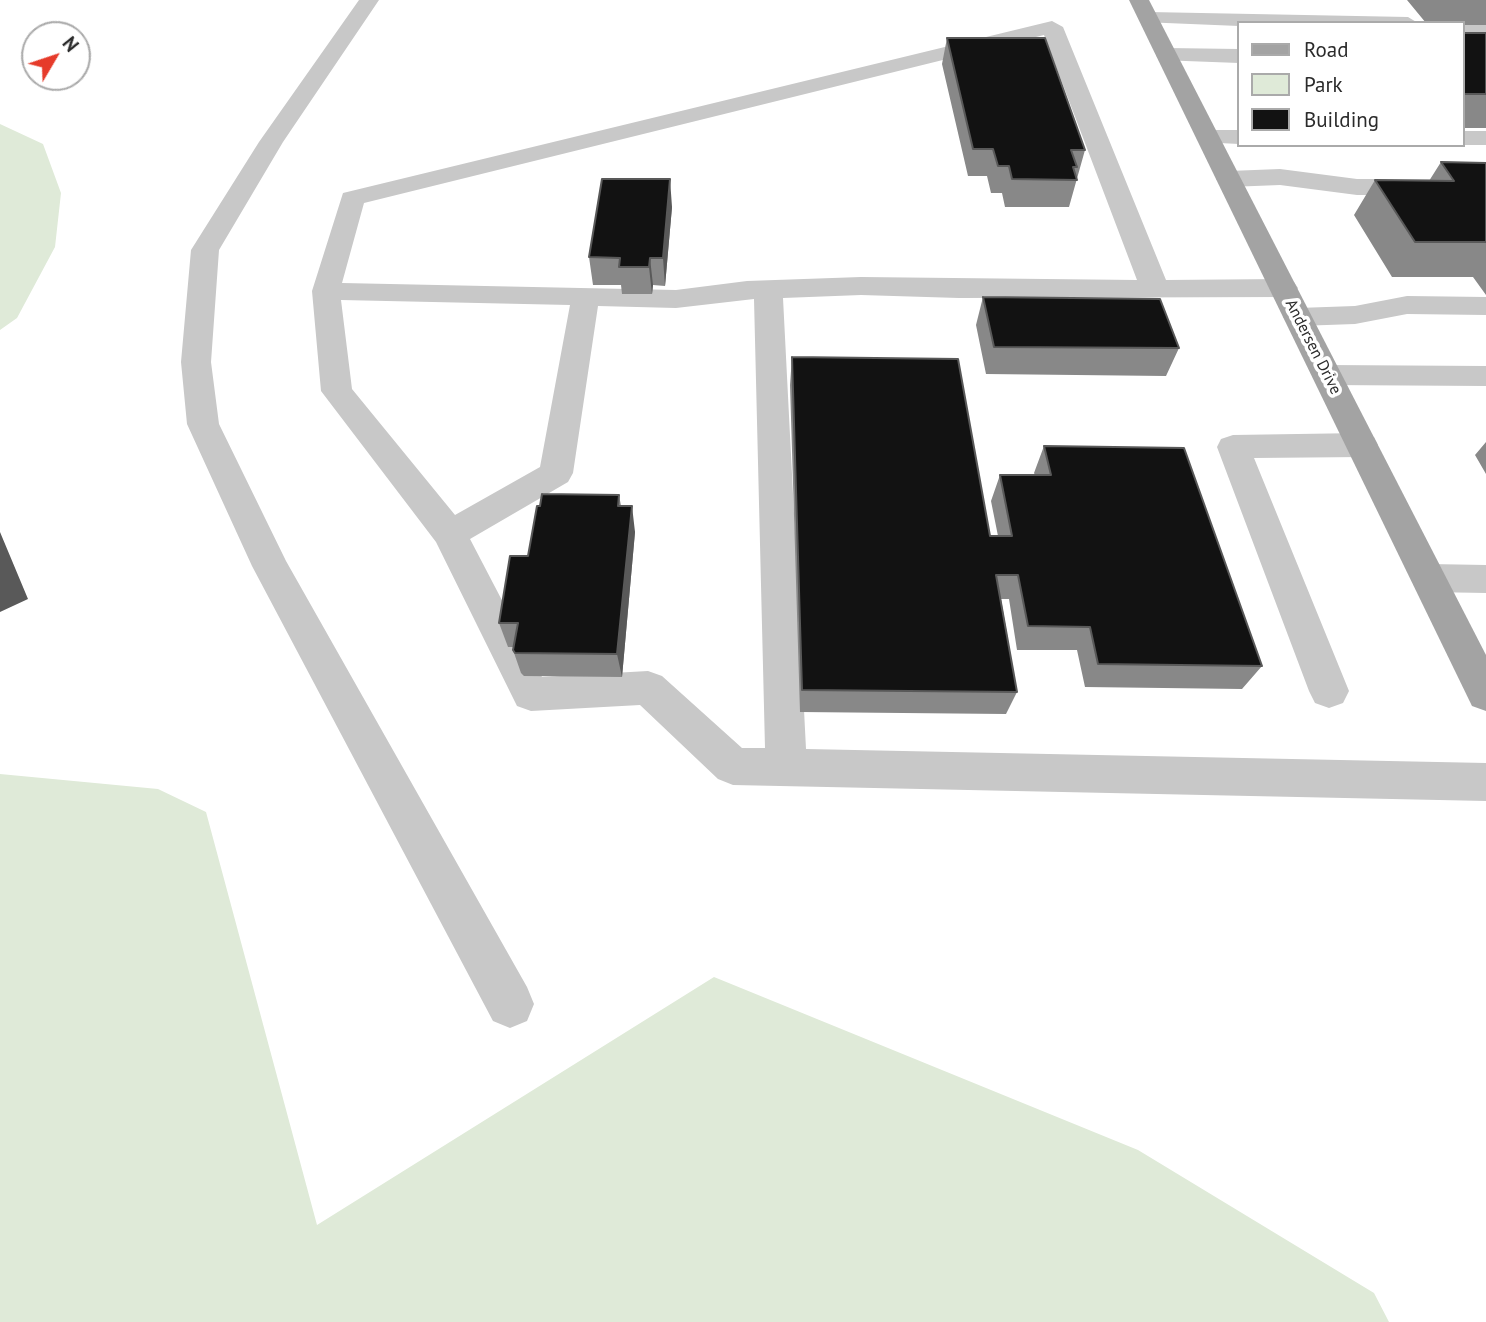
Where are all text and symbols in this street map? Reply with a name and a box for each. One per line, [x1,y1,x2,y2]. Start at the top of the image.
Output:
north arrow [21,21,91,91]
legend [1238,21,1465,147]
text: N [58,32,84,56]
text: Road [1304,36,1348,63]
text: Park [1304,71,1343,98]
text: Building [1304,106,1379,133]
street label: Andersen Drive [1281,296,1345,398]

